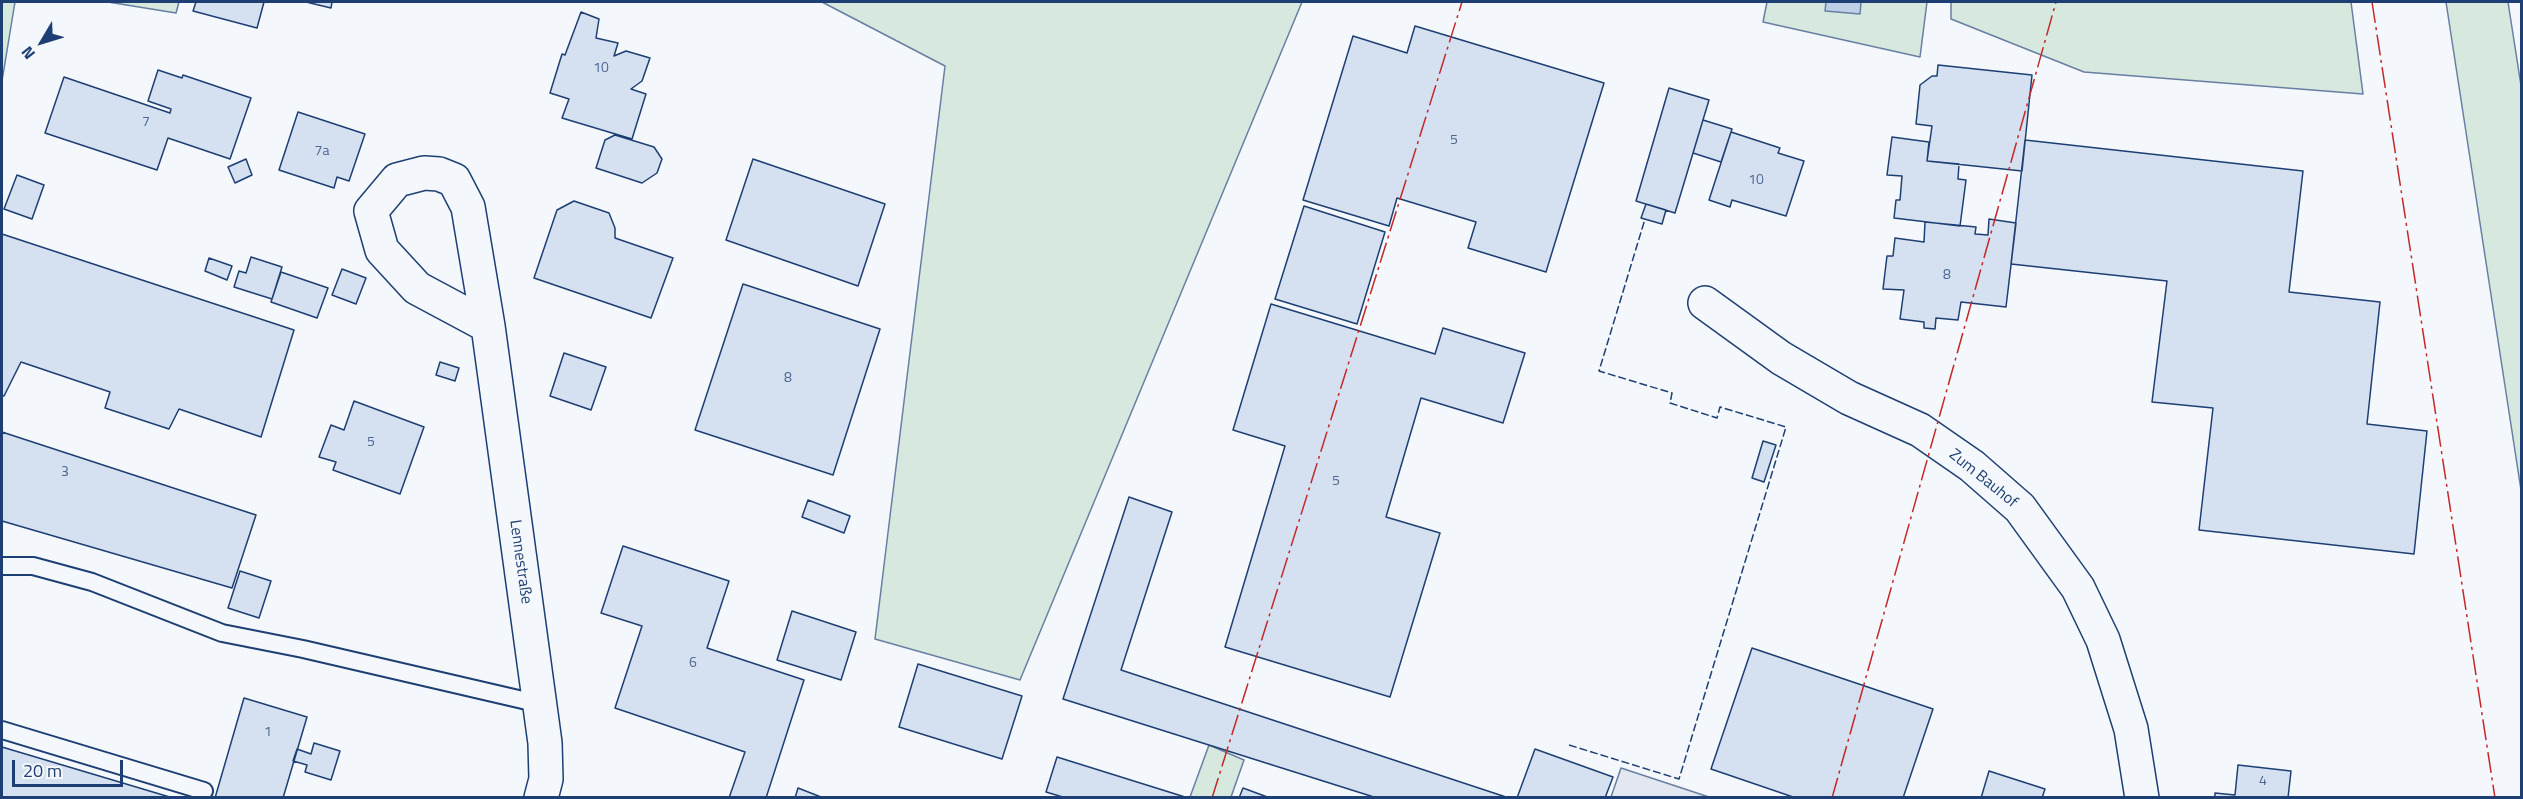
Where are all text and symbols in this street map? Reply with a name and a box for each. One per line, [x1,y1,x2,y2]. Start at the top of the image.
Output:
north arrow [12,12,72,72]
text: N [15,41,41,65]
house number: 10 [593,61,609,77]
house number: 7 [142,115,150,131]
house number: 5 [1450,133,1458,149]
house number: 7a [315,144,329,160]
house number: 10 [1748,173,1764,189]
house number: 8 [1943,268,1951,284]
house number: 8 [784,371,792,387]
house number: 5 [367,435,375,451]
street label: Zum Bauhof [1945,446,2021,512]
house number: 3 [61,465,69,481]
house number: 5 [1332,474,1340,490]
street label: Lennestraße [505,519,535,605]
house number: 6 [689,656,697,672]
house number: 1 [264,725,272,741]
scale bar [15,748,126,786]
text: 20 m [23,757,62,784]
house number: 4 [2259,774,2267,790]

